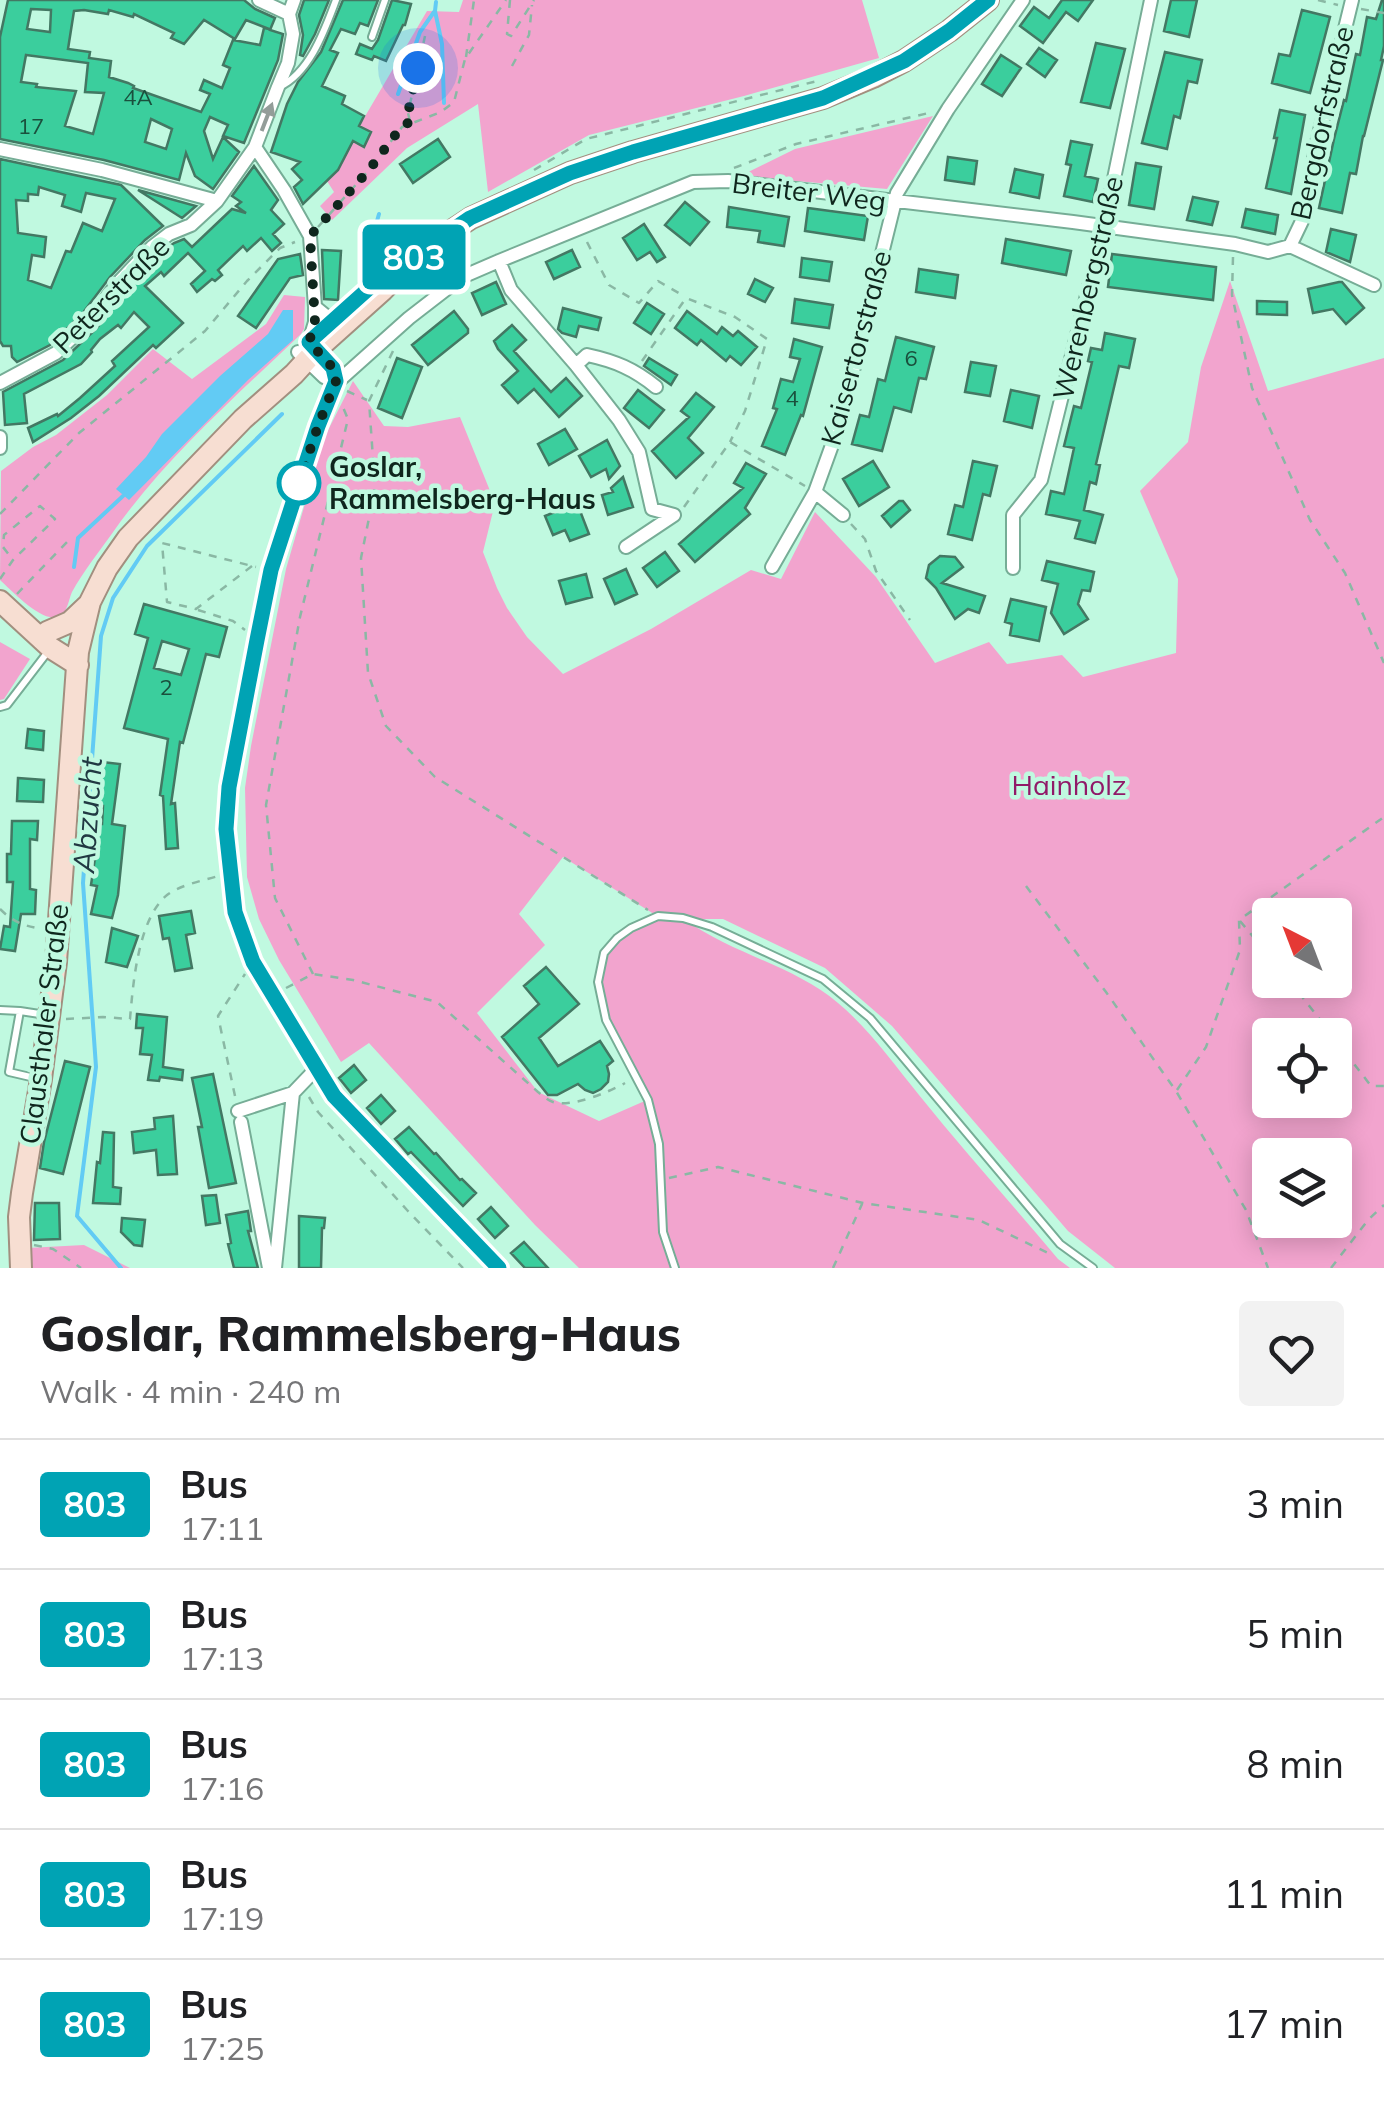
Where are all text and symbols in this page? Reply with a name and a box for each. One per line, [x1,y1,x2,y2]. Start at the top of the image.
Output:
street label: Bergdorfstraße [1282,23,1361,223]
your location [393,43,443,93]
house number: 4A [123,83,153,111]
one-way arrow [259,102,275,132]
house number: 17 [18,112,44,140]
street label: Breiter Weg [730,165,888,218]
street label: Werenbergstraße [1045,173,1130,403]
line badge: 803 [356,224,472,290]
street label: Peterstraße [45,229,176,360]
text: 803 [382,235,446,279]
street label: Kaisertorstraße [813,247,898,449]
house number: 6 [904,344,918,372]
house number: 4 [785,384,799,412]
place label: Goslar, Rammelsberg-Haus [329,449,596,516]
marker: Goslar, Rammelsberg-Haus [278,462,320,504]
house number: 2 [159,673,173,701]
water label: Abzucht [64,754,110,875]
park label: Hainholz [1012,767,1126,802]
north arrow [1252,898,1352,998]
map controls [1252,898,1352,1238]
street label: Clausthaler Straße [11,902,76,1146]
button: locate [1252,1018,1352,1118]
button: layers [1252,1138,1352,1238]
button: heart [1239,1301,1344,1406]
text: Goslar, Rammelsberg-Haus [40,1303,681,1363]
text: Walk · 4 min · 240 m [40,1371,341,1411]
text: Bus [180,1460,248,1508]
text: 3 min [1247,1480,1344,1528]
text: 803 [63,1482,127,1526]
text: 17:11 [180,1508,264,1548]
text: Bus [180,1590,248,1638]
text: 5 min [1247,1610,1344,1658]
text: 803 [63,1612,127,1656]
text: 17:13 [180,1638,264,1678]
text: Bus [180,1720,248,1768]
text: 8 min [1247,1740,1344,1788]
text: 803 [63,1742,127,1786]
text: 17:16 [180,1768,264,1808]
text: Bus [180,1850,248,1898]
text: 11 min [1224,1870,1344,1918]
text: 803 [63,1872,127,1916]
text: 17:19 [180,1898,264,1938]
text: Bus [180,1980,248,2028]
text: 17 min [1224,2000,1344,2048]
text: 803 [63,2002,127,2046]
text: 17:25 [180,2028,264,2068]

